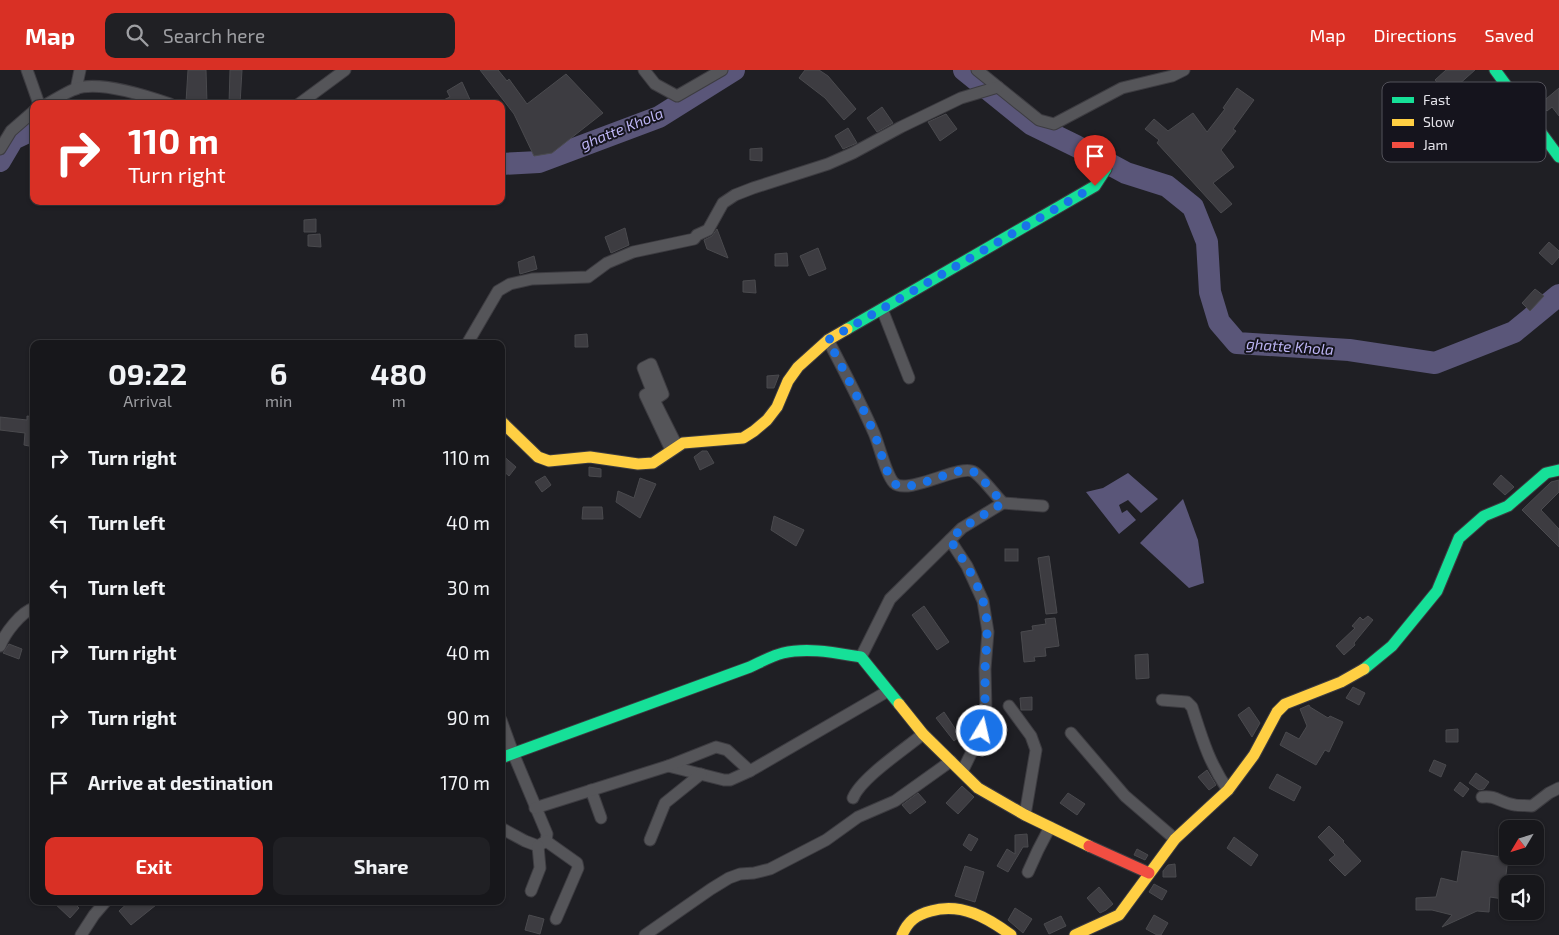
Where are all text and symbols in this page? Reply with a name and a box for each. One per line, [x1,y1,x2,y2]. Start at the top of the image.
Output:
search box [105,13,455,58]
text: Map [25,21,75,50]
icon: search [123,21,151,49]
text: Search here [163,24,265,47]
text: Map [1309,24,1346,46]
text: Directions [1374,24,1457,46]
text: Saved [1485,24,1534,46]
legend [1382,82,1546,162]
text: Fast [1423,91,1450,108]
water label: ghatte Khola [578,103,666,153]
text: Slow [1423,113,1455,130]
text: 110 m [128,119,219,161]
icon: right [45,120,110,185]
pin [1074,135,1116,186]
text: Jam [1423,136,1448,153]
icon: arrive [1081,142,1109,170]
text: Turn right [128,161,226,187]
water label: ghatte Khola [1246,334,1334,358]
text: 09:22 [108,355,187,391]
text: 6 [270,355,288,391]
text: 480 [370,355,427,391]
text: Arrival [123,391,172,410]
text: min [265,391,292,410]
text: m [392,391,406,410]
icon: right [45,444,73,472]
text: Turn right [88,446,176,469]
text: 110 m [443,446,490,469]
icon: left [45,509,73,537]
text: Turn left [88,511,165,534]
text: 40 m [446,511,490,534]
icon: left [45,574,73,602]
text: Turn left [88,576,165,599]
text: 30 m [447,576,490,599]
icon: right [45,639,73,667]
text: Turn right [88,641,176,664]
text: 40 m [446,641,490,664]
icon: right [45,704,73,732]
position arrow [955,704,1007,756]
text: Turn right [88,706,176,729]
text: 90 m [447,706,490,729]
icon: arrive [45,769,73,797]
text: Arrive at destination [88,771,273,794]
text: 170 m [440,771,490,794]
north arrow [1499,820,1544,865]
map controls [1499,820,1544,920]
button: Exit [45,837,263,895]
button: Share [273,837,490,895]
button: sound [1499,875,1544,920]

